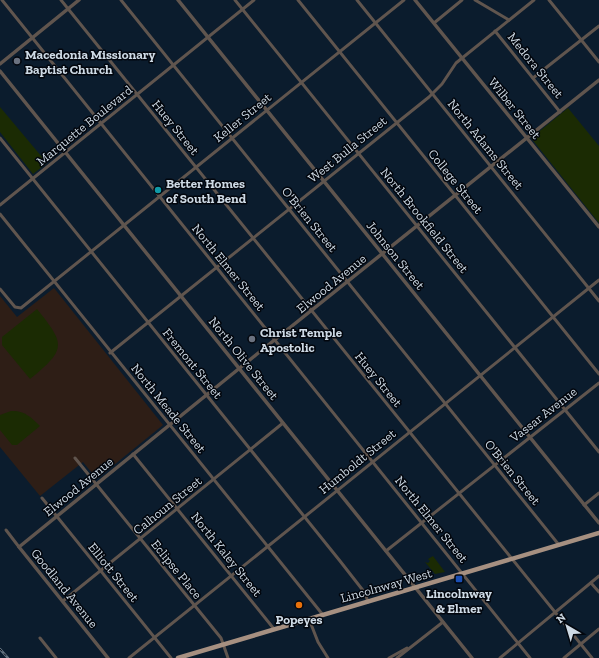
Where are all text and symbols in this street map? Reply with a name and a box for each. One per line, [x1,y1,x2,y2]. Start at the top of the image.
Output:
street label: Medora Street [505,29,567,101]
place label: Macedonia Missionary Baptist Church [25,47,156,77]
marker: Macedonia Missionary Baptist Church [12,56,22,66]
street label: Wilber Street [485,75,544,142]
street label: Marquette Boulevard [33,82,135,169]
street label: Keller Street [211,90,274,145]
street label: North Adams Street [445,96,527,193]
street label: Huey Street [149,97,202,158]
street label: West Bulla Street [305,113,390,186]
street label: College Street [425,146,486,217]
street label: North Brookfield Street [378,165,472,276]
place label: Better Homes of South Bend [166,176,247,206]
street label: O'Brien Street [279,184,341,255]
marker: Better Homes of South Bend [153,185,163,195]
street label: Johnson Street [363,218,428,293]
street label: North Elmer Street [189,221,268,314]
street label: Elwood Avenue [294,251,369,316]
street label: North Olive Street [206,314,282,403]
street label: Fremont Street [160,325,226,402]
place label: Christ Temple Apostolic [260,325,343,355]
marker: Christ Temple Apostolic [247,334,257,344]
street label: Huey Street [352,349,405,410]
street label: North Meade Street [128,361,209,456]
street label: Vassar Avenue [506,384,580,446]
street label: Humboldt Street [316,426,399,497]
street label: O'Brien Street [482,437,544,508]
street label: Elwood Avenue [41,454,116,519]
street label: Calhoun Street [130,473,205,538]
street label: North Elmer Street [392,473,471,566]
street label: North Kaley Street [188,509,265,600]
street label: Eclipse Place [148,537,205,602]
street label: Elliott Street [85,540,142,605]
street label: Goodland Avenue [28,546,101,631]
street label: Lincolnway West [339,565,434,606]
marker: Lincolnway & Elmer [454,574,464,584]
place label: Lincolnway & Elmer [426,586,492,616]
marker: Popeyes [294,600,304,610]
north arrow [547,606,587,646]
text: N [554,610,569,626]
place label: Popeyes [276,612,322,627]

